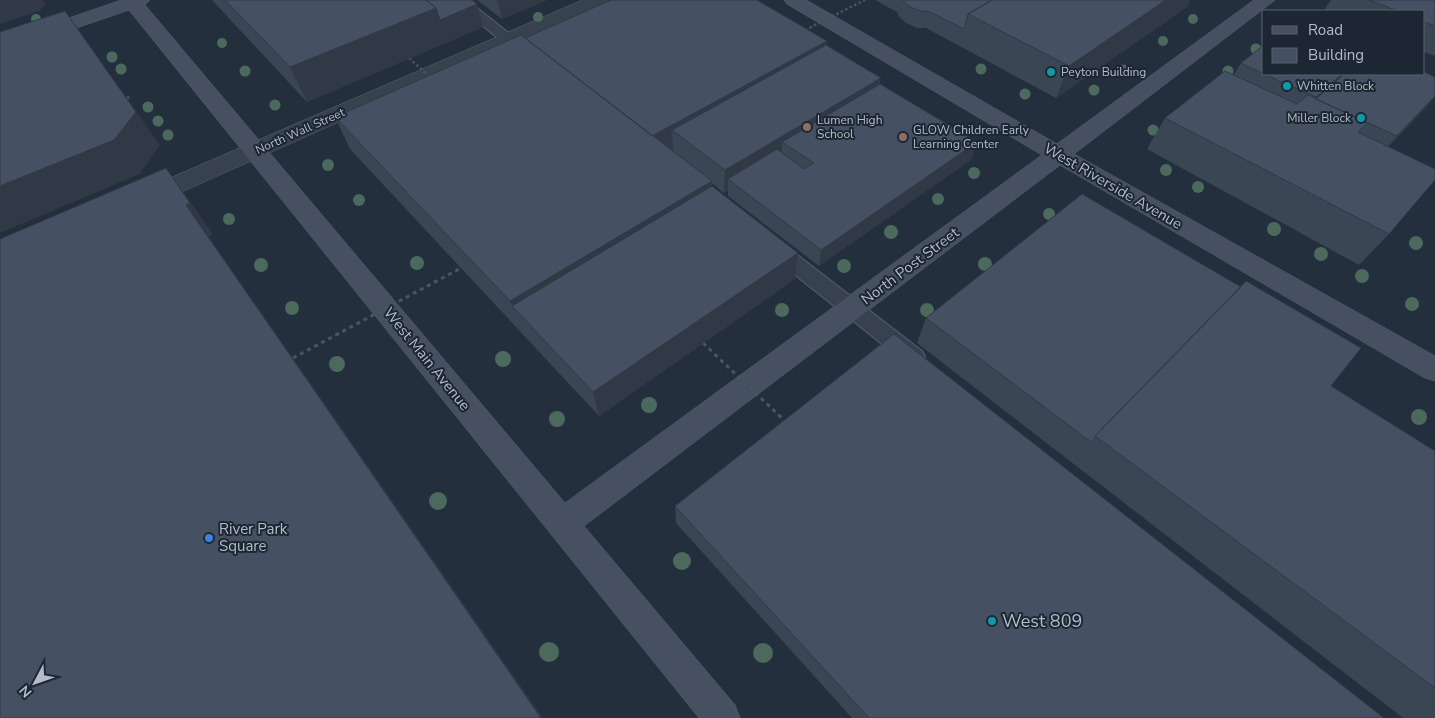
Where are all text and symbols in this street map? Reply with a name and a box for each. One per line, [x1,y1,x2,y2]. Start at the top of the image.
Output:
legend [1262,10,1425,75]
text: Road [1308,20,1343,40]
text: Building [1308,45,1364,65]
place label: Peyton Building [1061,64,1146,80]
marker: Peyton Building [1045,66,1057,78]
place label: Whitten Block [1297,78,1375,94]
marker: Whitten Block [1281,80,1293,92]
street label: North Wall Street [253,104,348,158]
place label: Miller Block [1287,110,1352,126]
place label: Lumen High School [817,112,882,142]
marker: Miller Block [1355,112,1367,124]
marker: Lumen High School [801,121,813,133]
place label: GLOW Children Early Learning Center [913,122,1030,152]
marker: GLOW Children Early Learning Center [897,131,909,143]
street label: West Riverside Avenue [1040,138,1186,234]
street label: North Post Street [857,222,964,309]
street label: West Main Avenue [379,303,475,415]
place label: River Park Square [219,519,288,556]
marker: River Park Square [203,532,215,544]
place label: West 809 [1002,609,1082,633]
marker: West 809 [986,615,998,627]
north arrow [10,658,60,708]
text: N [15,681,36,701]

